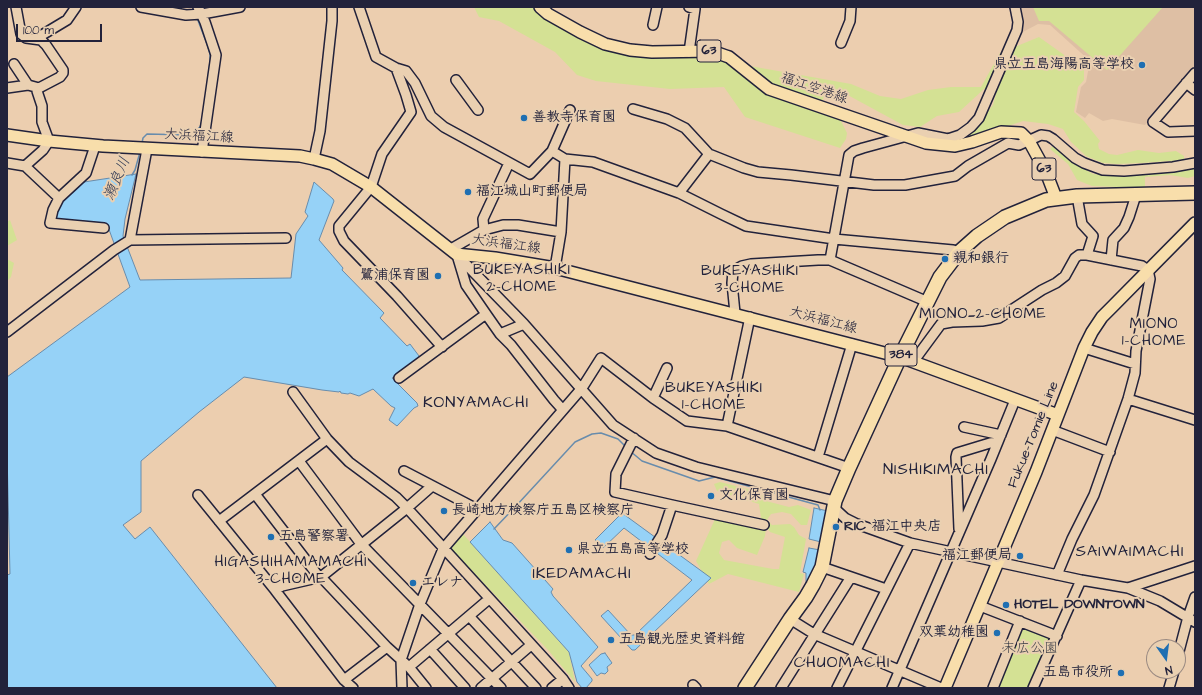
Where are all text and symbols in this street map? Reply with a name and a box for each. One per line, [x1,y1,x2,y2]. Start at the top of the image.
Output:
scale bar [18,16,104,42]
text: 100 m [23,22,54,39]
road number: 63 [697,40,721,62]
place label: 県立五島海陽高等学校 [994,57,1134,73]
marker: 県立五島海陽高等学校 [1137,60,1147,70]
street label: 福江空港線 [778,70,850,108]
place label: 善教寺保育園 [532,110,616,126]
marker: 善教寺保育園 [519,113,529,123]
street label: 大浜福江線 [164,127,234,147]
water label: 瀬良川 [101,155,135,203]
road number: 63 [1032,158,1056,180]
place label: 福江城山町郵便局 [476,184,588,200]
marker: 福江城山町郵便局 [463,187,473,197]
street label: 大浜福江線 [470,232,542,258]
place label: 親和銀行 [953,251,1009,267]
marker: 親和銀行 [940,254,950,264]
district label: BUKEYASHIKI 2-CHOME [473,262,571,297]
district label: BUKEYASHIKI 3-CHOME [701,263,799,298]
place label: 鷺浦保育園 [360,268,430,284]
marker: 鷺浦保育園 [433,271,443,281]
street label: 大浜福江線 [787,304,859,338]
district label: MIONO 2-CHOME [919,306,1047,324]
district label: MIONO 1-CHOME [1122,316,1186,351]
road number: 384 [885,344,917,366]
street label: Fukue-Tomie Line [1005,379,1063,491]
district label: BUKEYASHIKI 1-CHOME [665,380,763,415]
district label: KONYAMACHI [423,394,529,414]
district label: NISHIKIMACHI [883,461,989,481]
place label: 文化保育園 [719,488,789,504]
marker: 文化保育園 [706,491,716,501]
place label: 長崎地方検察庁五島区検察庁 [452,503,634,519]
marker: 長崎地方検察庁五島区検察庁 [439,506,449,516]
place label: RIC 福江中央店 [844,519,942,535]
marker: RIC 福江中央店 [831,522,841,532]
place label: 五島警察署 [279,529,349,545]
marker: 五島警察署 [266,532,276,542]
place label: 県立五島高等学校 [577,542,689,558]
district label: SAIWAIMACHI [1076,543,1184,563]
marker: 県立五島高等学校 [564,545,574,555]
place label: 福江郵便局 [942,548,1012,564]
marker: 福江郵便局 [1015,551,1025,561]
district label: HIGASHIHAMAMACHI 3-CHOME [214,554,368,589]
district label: IKEDAMACHI [532,565,632,585]
place label: エレナ [421,575,463,591]
marker: エレナ [408,578,418,588]
place label: HOTEL DOWNTOWN [1014,597,1145,613]
marker: HOTEL DOWNTOWN [1001,600,1011,610]
place label: 双葉幼稚園 [919,625,989,641]
marker: 双葉幼稚園 [992,628,1002,638]
place label: 五島観光歴史資料館 [619,632,745,648]
marker: 五島観光歴史資料館 [606,635,616,645]
north arrow [1146,639,1186,679]
park label: 末広公園 [1002,641,1058,657]
district label: CHUOMACHI [794,654,890,674]
text: N [1164,662,1174,678]
place label: 五島市役所 [1043,665,1113,681]
marker: 五島市役所 [1116,668,1126,678]

